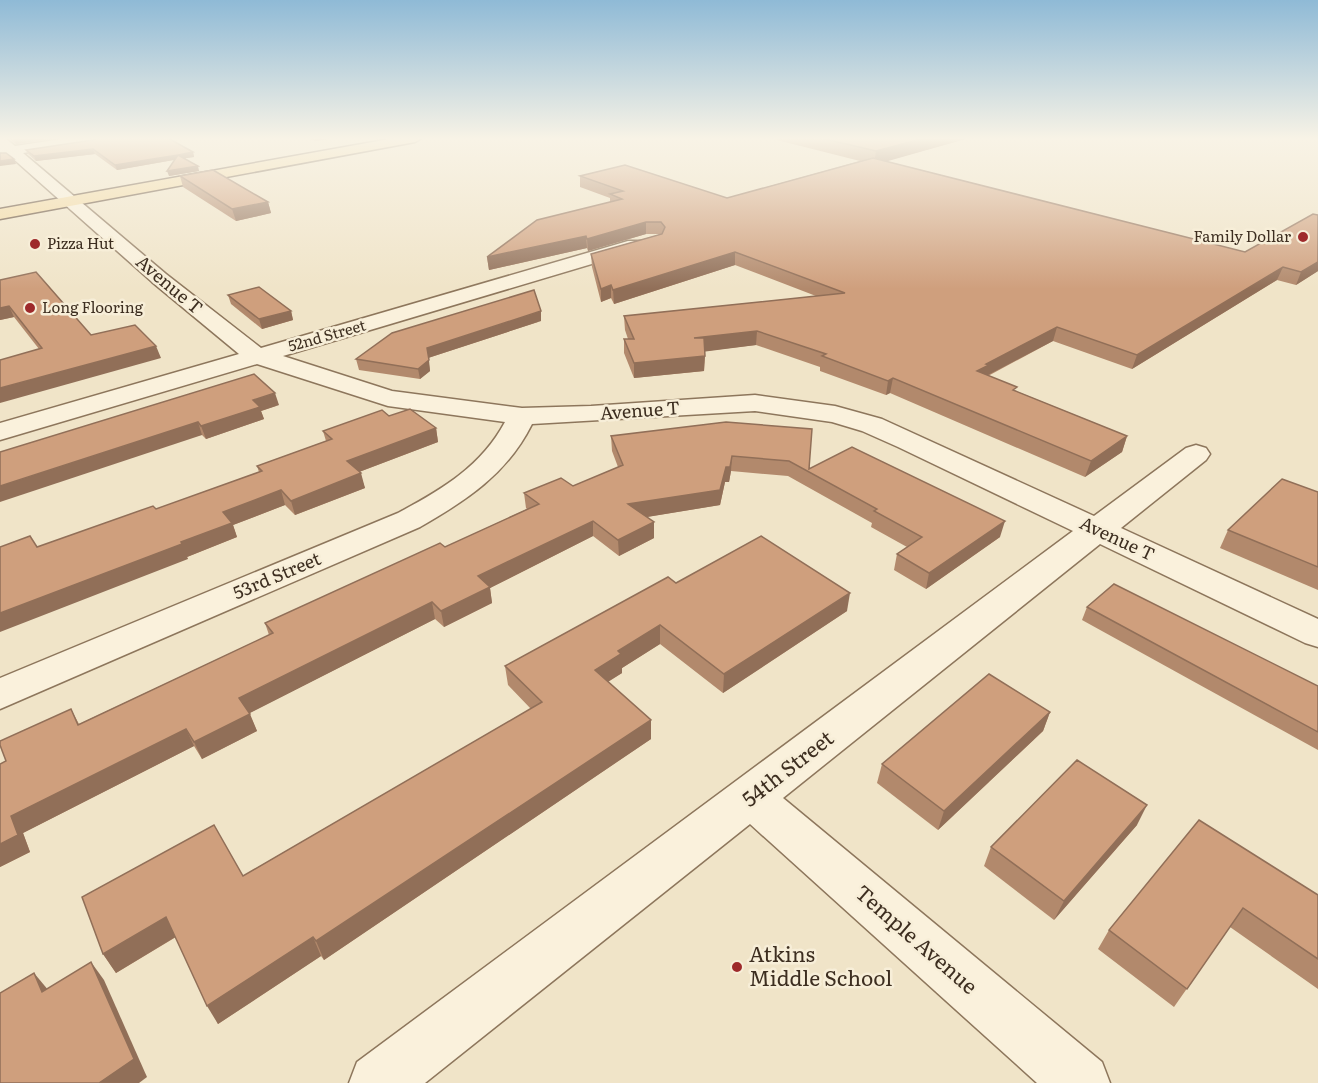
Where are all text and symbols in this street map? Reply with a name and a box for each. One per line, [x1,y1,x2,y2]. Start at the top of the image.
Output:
place label: Family Dollar [1194,224,1291,247]
marker: Family Dollar [1296,230,1310,244]
place label: Pizza Hut [47,231,114,254]
marker: Pizza Hut [28,237,42,251]
street label: Avenue T [131,248,209,320]
place label: Long Flooring [42,295,144,318]
marker: Long Flooring [23,301,37,315]
street label: 52nd Street [285,312,368,357]
street label: Avenue T [599,393,681,426]
street label: Avenue T [1076,508,1160,567]
street label: 53rd Street [228,544,325,605]
street label: 54th Street [734,721,839,813]
street label: Temple Avenue [850,876,986,1000]
place label: Atkins Middle School [749,937,892,992]
marker: Atkins Middle School [730,960,744,974]

